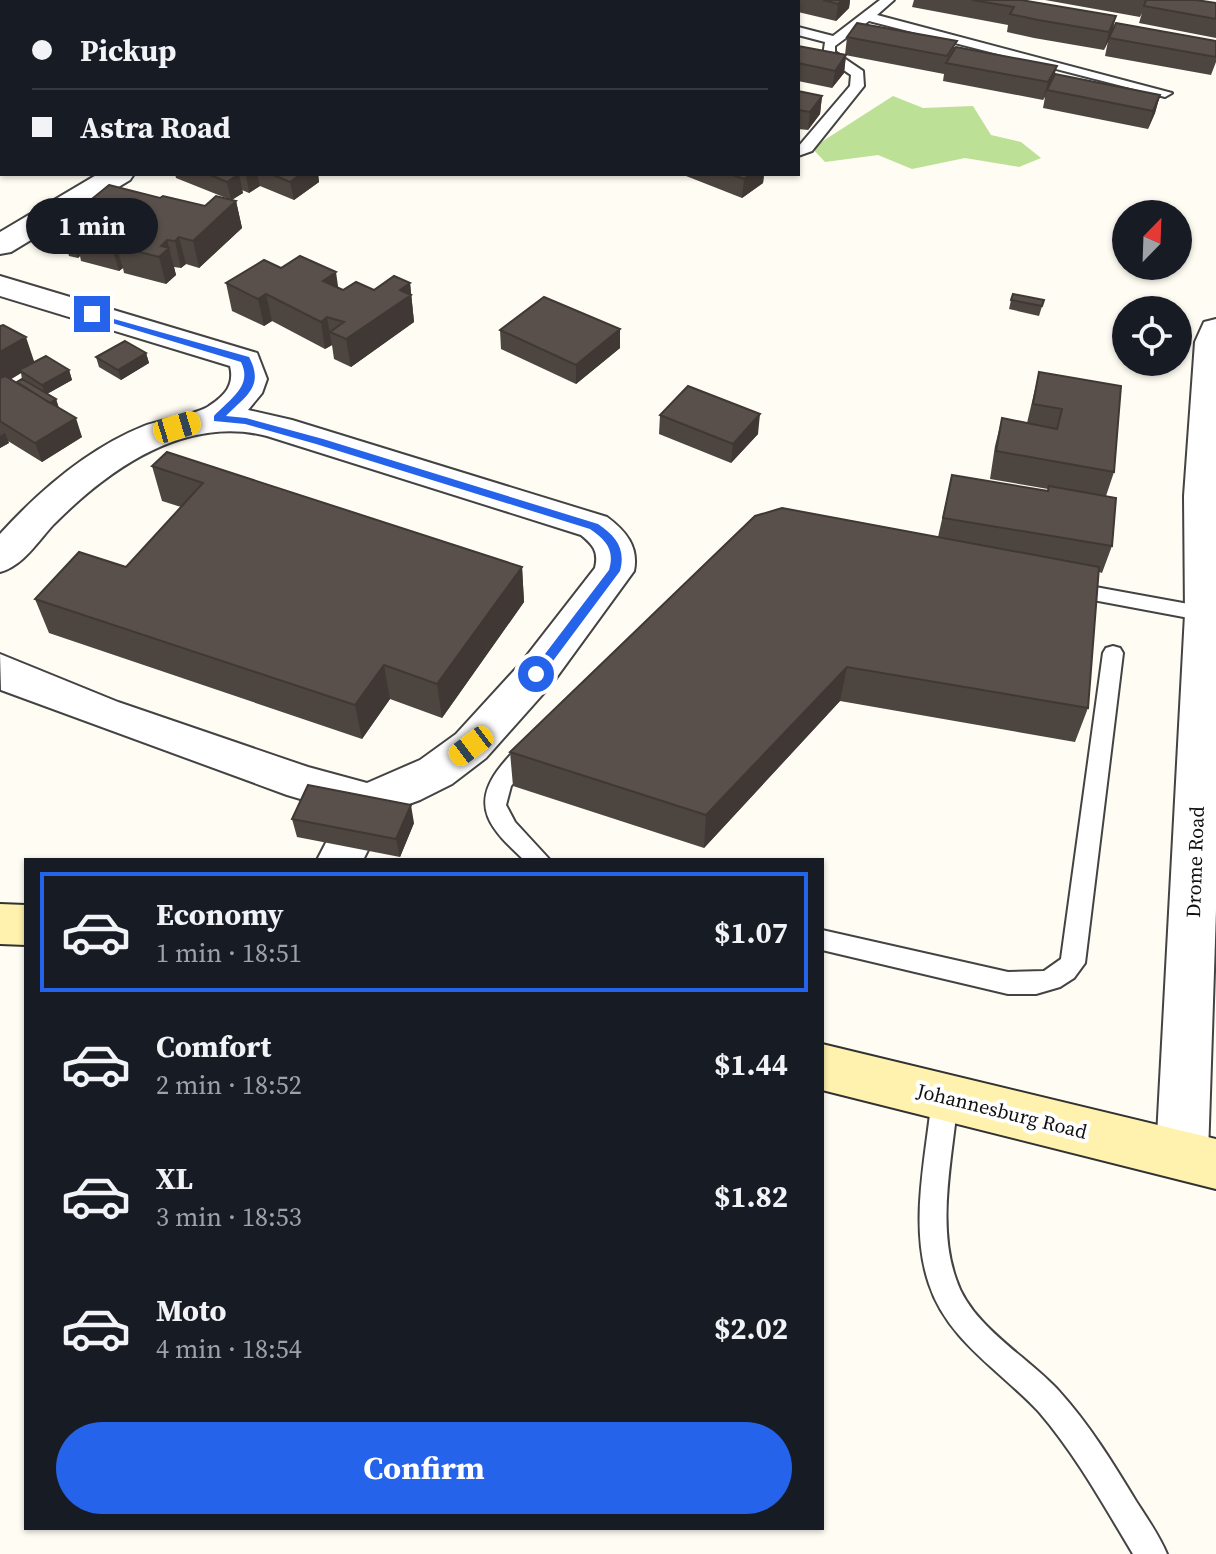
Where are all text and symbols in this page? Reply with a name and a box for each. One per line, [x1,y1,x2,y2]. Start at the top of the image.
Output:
text: Pickup [80,30,176,71]
text: Astra Road [80,107,231,148]
callout: 1 min [26,198,158,254]
north arrow [1112,200,1192,280]
map controls [1112,200,1192,376]
text: 1 min [58,208,126,244]
route end [74,296,110,332]
button: locate [1112,296,1192,376]
car [151,409,203,445]
route start [518,656,554,692]
car [445,722,497,770]
street label: Drome Road [1179,805,1211,918]
text: Economy [156,894,284,935]
icon: car [60,896,132,968]
text: $1.07 [714,912,788,953]
text: 1 min · 18:51 [156,935,302,971]
text: Comfort [156,1026,271,1067]
icon: car [60,1028,132,1100]
text: $1.44 [714,1044,788,1085]
text: 2 min · 18:52 [156,1067,302,1103]
street label: Johannesburg Road [913,1076,1091,1146]
text: XL [156,1158,193,1199]
icon: car [60,1160,132,1232]
text: $1.82 [714,1176,788,1217]
text: 3 min · 18:53 [156,1199,302,1235]
text: Moto [156,1290,227,1331]
icon: car [60,1292,132,1364]
text: $2.02 [714,1308,788,1349]
text: 4 min · 18:54 [156,1331,302,1367]
button: Confirm [56,1422,792,1514]

